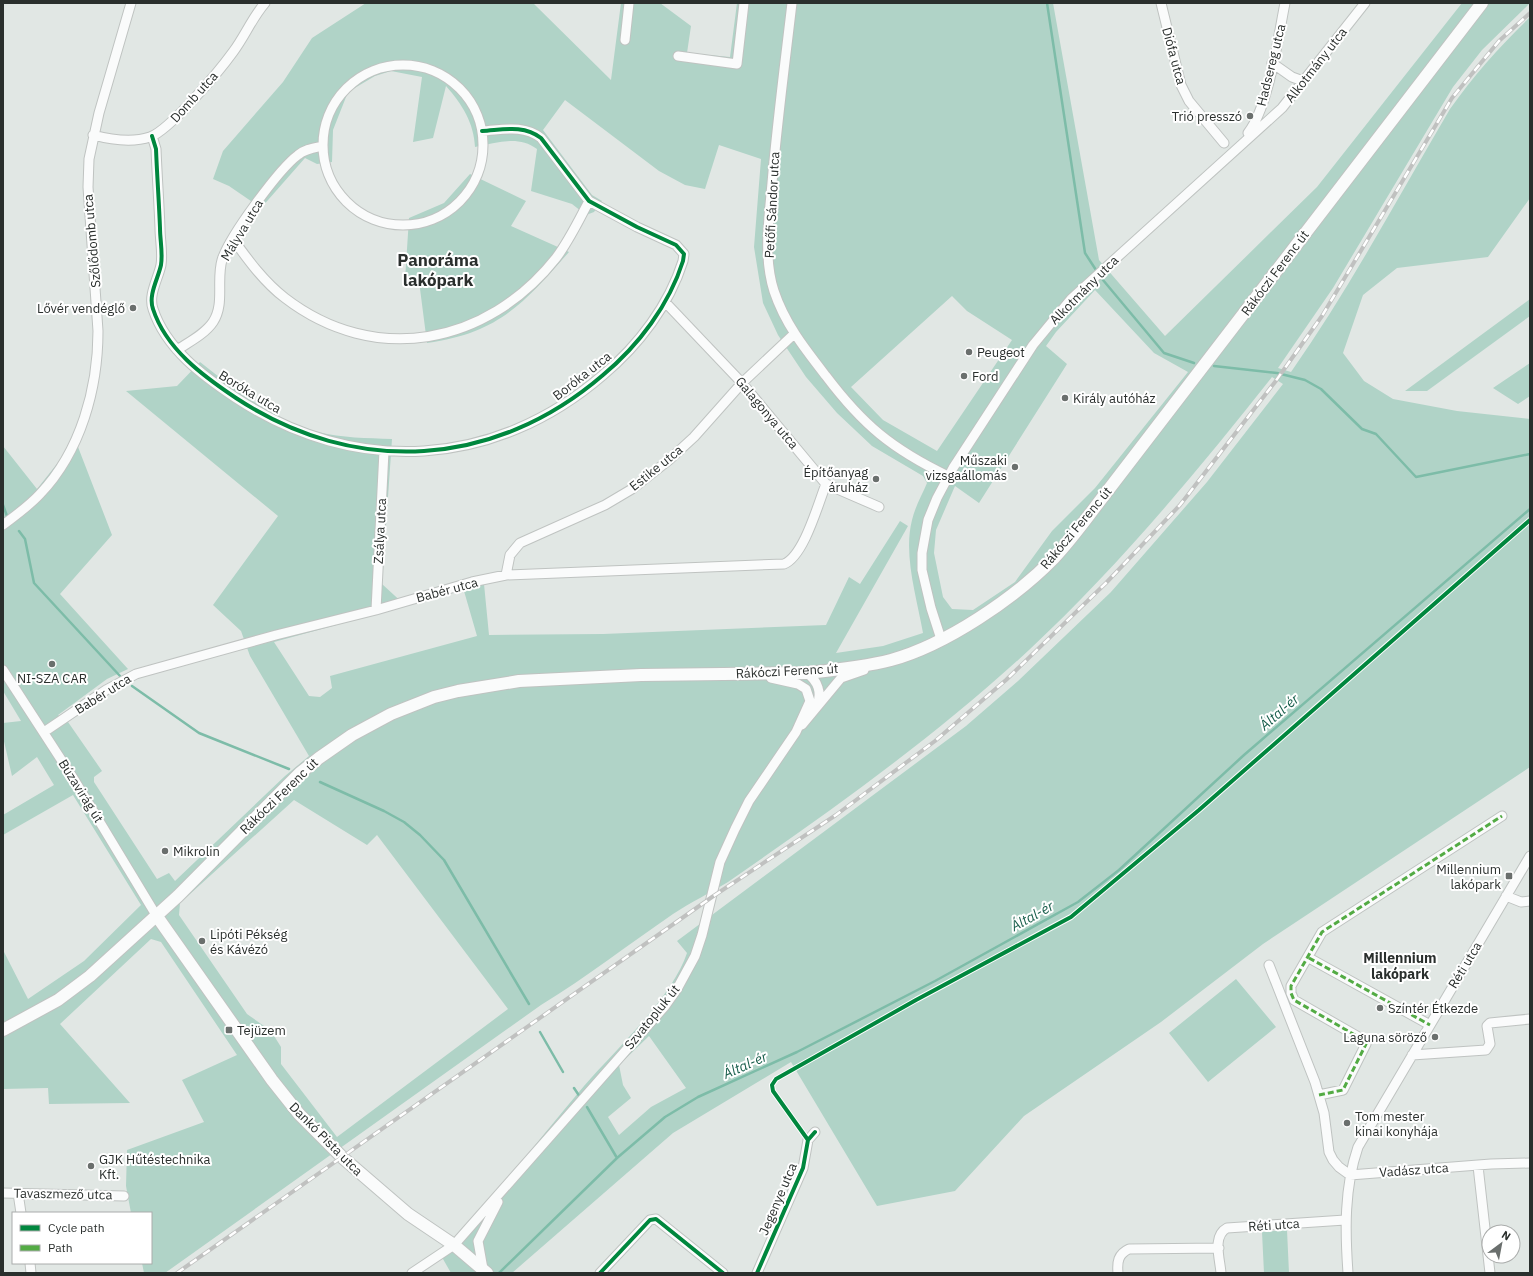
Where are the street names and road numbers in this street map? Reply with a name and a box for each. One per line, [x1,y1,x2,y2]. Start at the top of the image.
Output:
street label: Hadsereg utca [1253,22,1289,108]
street label: Alkotmány utca [1281,24,1351,106]
street label: Diófa utca [1158,25,1190,87]
street label: Domb utca [166,68,222,126]
street label: Petőfi Sándor utca [761,151,783,259]
street label: Szőlődomb utca [79,194,105,288]
street label: Mályva utca [217,196,267,264]
street label: Rákóczi Ferenc út [1237,227,1313,319]
street label: Alkotmány utca [1046,252,1122,328]
street label: Boróka utca [549,348,615,404]
street label: Boróka utca [216,367,284,417]
street label: Galagonya utca [732,373,802,453]
street label: Estike utca [626,441,686,495]
street label: Rákóczi Ferenc út [1036,483,1116,573]
street label: Zsálya utca [370,498,390,564]
street label: Babér utca [414,574,480,606]
street label: Rákóczi Ferenc út [735,660,839,682]
street label: Babér utca [72,670,134,718]
street label: Rákóczi Ferenc út [236,754,322,838]
street label: Búzavirág út [55,756,107,826]
street label: Réti utca [1444,938,1486,991]
street label: Szvatopluk út [621,981,683,1053]
street label: Dankó Pista utca [286,1099,366,1179]
street label: Vadász utca [1379,1159,1449,1181]
street label: Jegenye utca [755,1160,801,1238]
street label: Tavaszmező utca [13,1185,113,1203]
street label: Réti utca [1248,1215,1300,1235]

